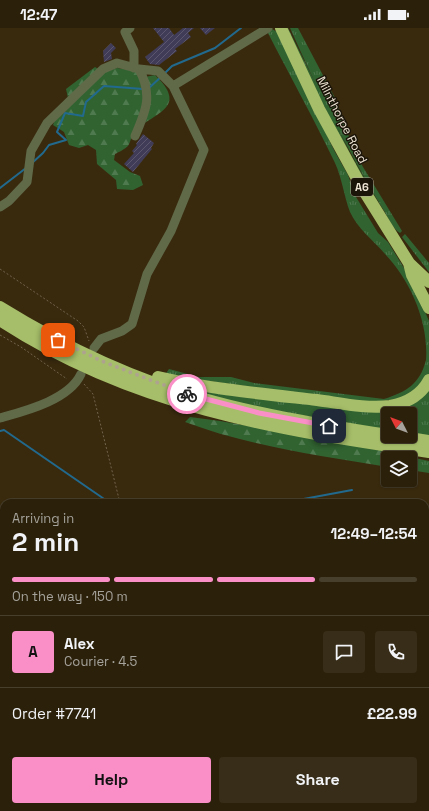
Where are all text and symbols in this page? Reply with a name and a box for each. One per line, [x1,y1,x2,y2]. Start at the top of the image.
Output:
text: 12:47 [20,5,57,24]
street label: Milnthorpe Road [313,74,371,166]
road number: A6 [351,178,373,196]
pin [41,323,75,357]
icon: bag [47,329,69,351]
courier [167,374,207,414]
icon: bike [176,383,198,405]
north arrow [381,407,417,443]
map controls [381,407,417,487]
pin [312,409,346,443]
icon: home [318,415,340,437]
button: layers [381,451,417,487]
text: Arriving in [12,510,74,527]
text: 12:49–12:54 [331,524,417,543]
text: 2 min [12,525,79,559]
text: On the way · 150 m [12,588,128,605]
button: chat [323,631,365,673]
button: phone [375,631,417,673]
text: Alex [64,634,95,653]
text: A [28,642,38,661]
text: Courier · 4.5 [64,653,137,670]
text: Order #7741 [12,704,96,723]
text: £22.99 [367,704,417,723]
button: Help [12,757,211,803]
button: Share [219,757,417,803]

